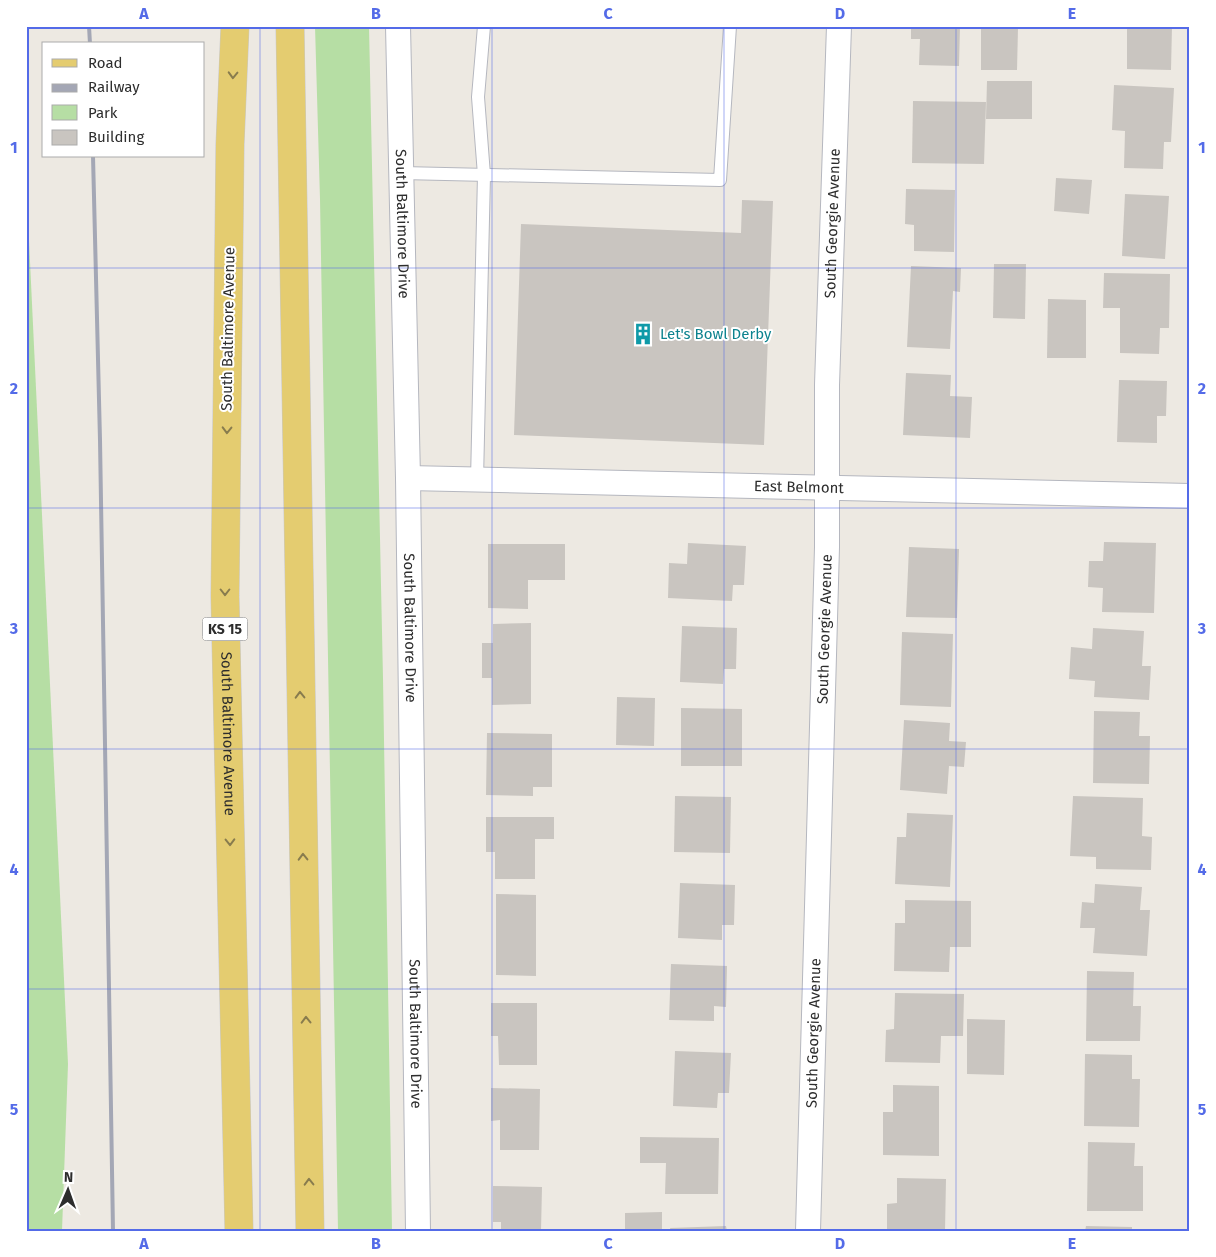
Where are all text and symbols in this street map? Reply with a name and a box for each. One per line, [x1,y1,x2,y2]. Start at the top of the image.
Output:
text: A [138,4,149,23]
text: B [371,4,381,23]
text: C [603,4,613,23]
text: D [835,4,845,23]
text: E [1068,4,1076,23]
legend [42,42,205,158]
text: Road [88,54,123,72]
one-way arrow [228,72,238,79]
text: Railway [88,78,140,96]
text: Park [88,104,118,122]
text: Building [88,128,144,146]
text: 1 [10,138,18,157]
text: 1 [1198,138,1206,157]
street label: South Georgie Avenue [821,148,844,299]
street label: South Baltimore Drive [392,149,413,299]
street label: South Baltimore Avenue [218,247,238,411]
building icon: Let's Bowl Derby [630,321,656,347]
place label: Let's Bowl Derby [660,325,772,343]
text: 2 [10,379,18,398]
text: 2 [1198,379,1206,398]
one-way arrow [222,426,232,434]
street label: East Belmont [754,477,845,497]
street label: South Baltimore Drive [400,553,420,703]
street label: South Georgie Avenue [814,554,836,704]
one-way arrow [220,589,230,597]
road number: KS 15 [202,618,248,640]
text: 3 [9,619,18,638]
text: 3 [1197,619,1206,638]
street label: South Baltimore Avenue [217,652,239,816]
one-way arrow [295,690,306,698]
one-way arrow [225,839,235,847]
one-way arrow [298,853,308,860]
text: 4 [9,860,19,879]
text: 4 [1197,860,1207,879]
street label: South Georgie Avenue [802,958,825,1108]
street label: South Baltimore Drive [405,959,425,1109]
one-way arrow [301,1015,311,1023]
text: 5 [10,1100,19,1119]
text: 5 [1198,1100,1207,1119]
north arrow [42,1164,92,1214]
text: N [63,1169,73,1186]
one-way arrow [304,1178,314,1186]
text: A [138,1234,149,1253]
text: B [371,1234,381,1253]
text: C [603,1234,613,1253]
text: D [835,1234,845,1253]
text: E [1068,1234,1076,1253]

